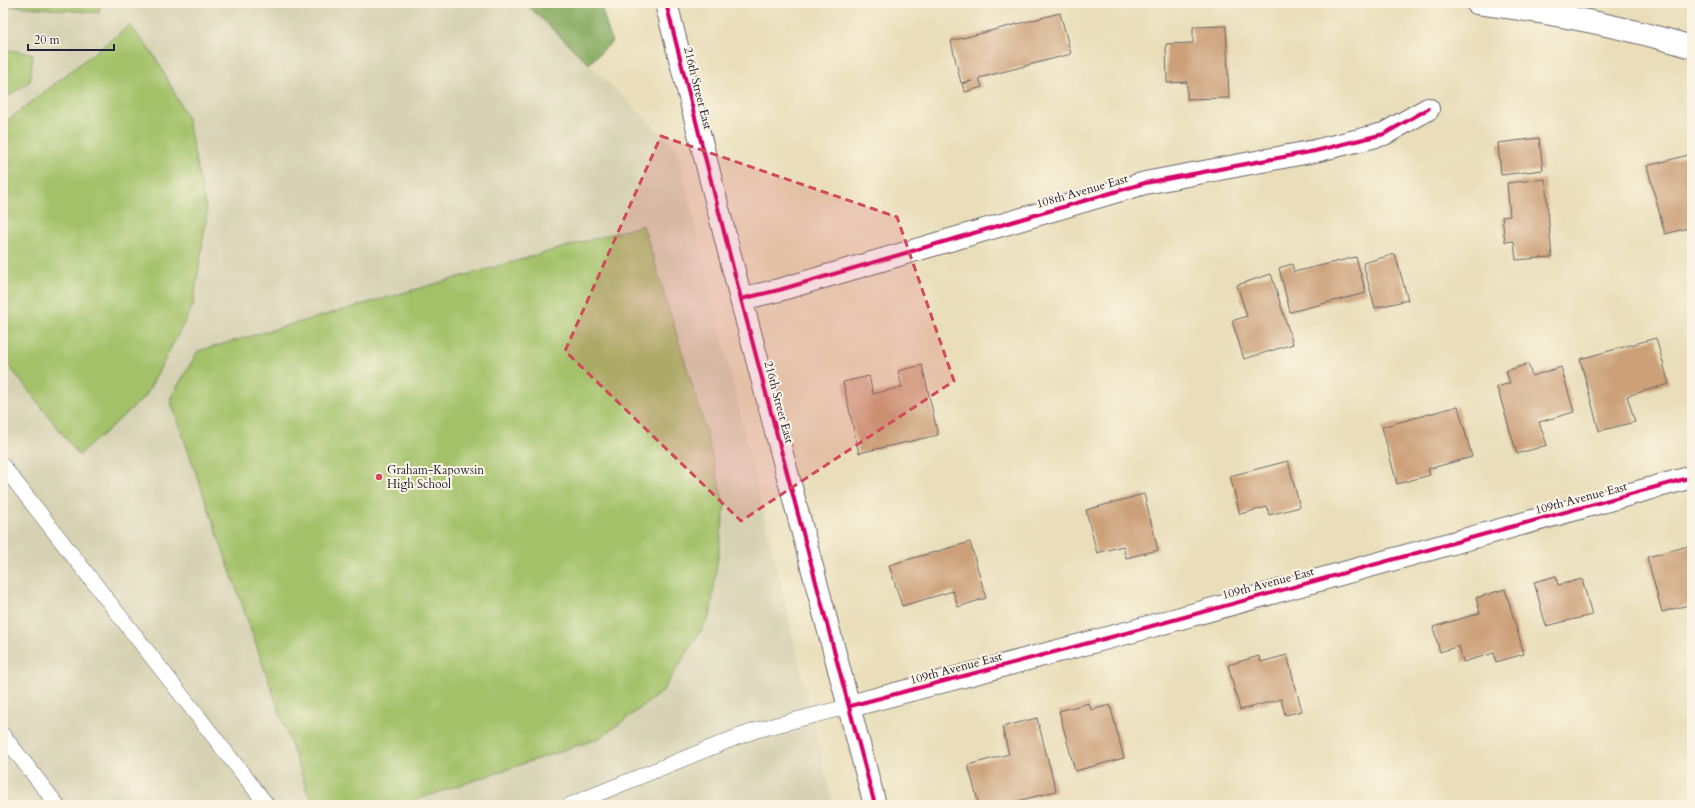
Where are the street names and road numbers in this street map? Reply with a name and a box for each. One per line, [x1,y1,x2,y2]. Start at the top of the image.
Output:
street label: 216th Street East [680,45,716,131]
street label: 108th Avenue East [1034,170,1130,212]
street label: 216th Street East [760,359,798,445]
street label: 109th Avenue East [1533,478,1629,518]
street label: 109th Avenue East [1220,563,1316,603]
street label: 109th Avenue East [908,648,1004,688]

